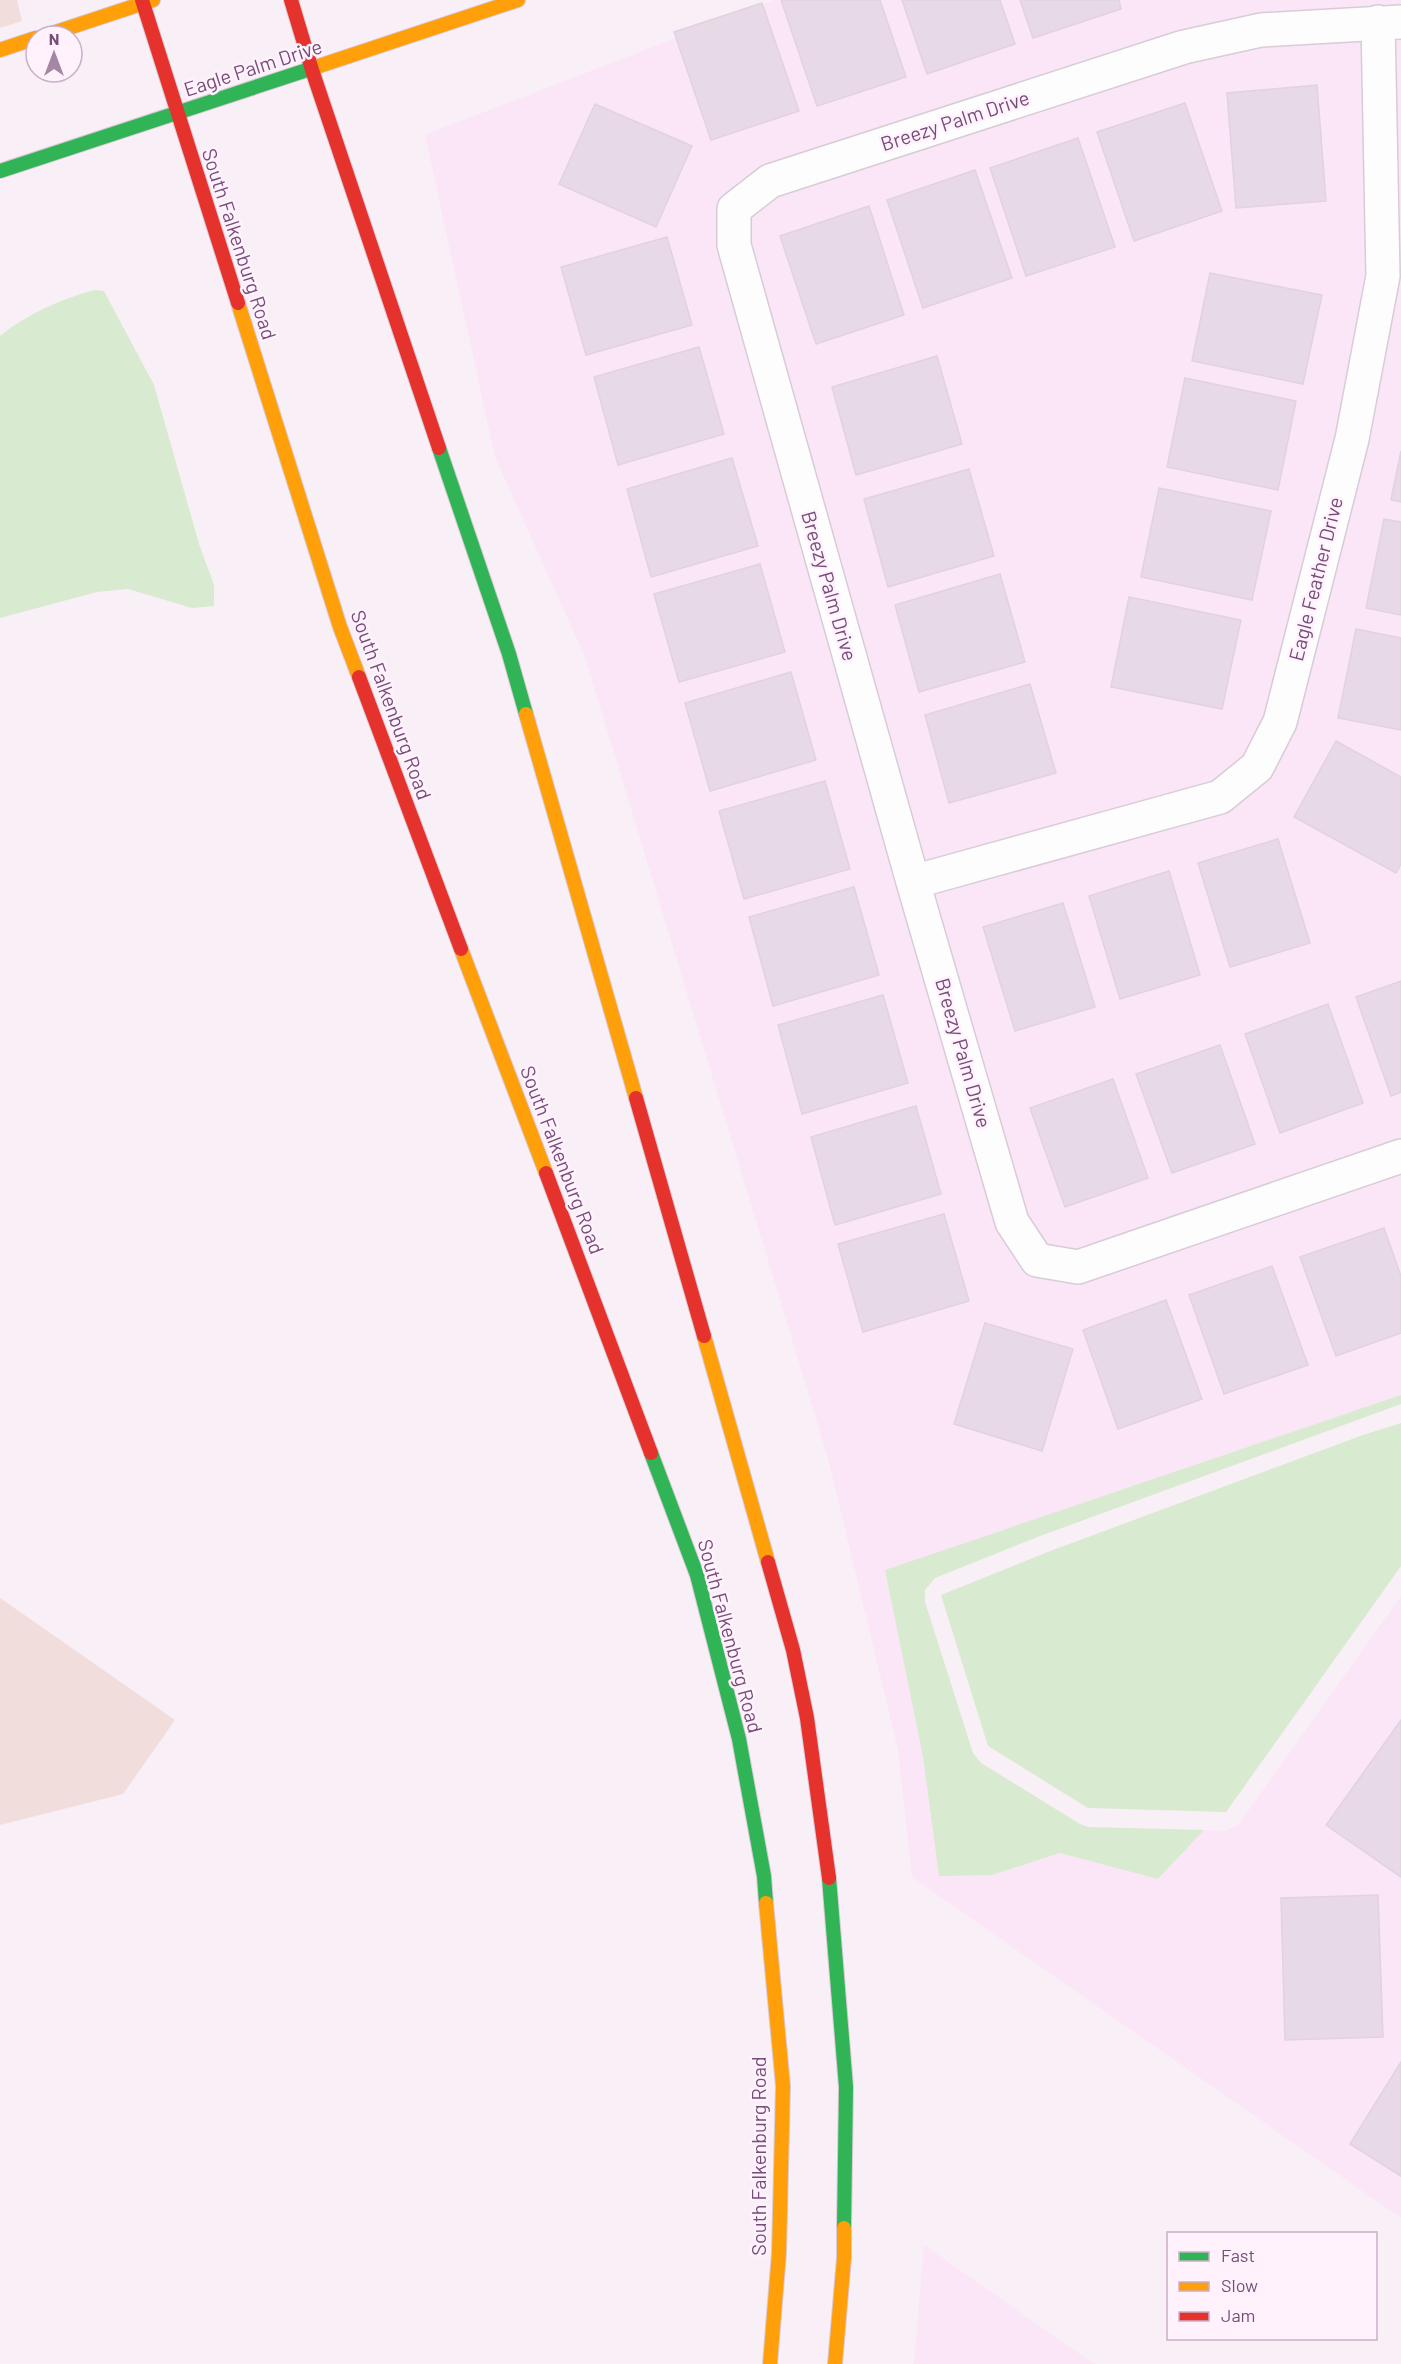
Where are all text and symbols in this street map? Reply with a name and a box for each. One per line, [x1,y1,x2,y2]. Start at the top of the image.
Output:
north arrow [24,24,84,84]
text: N [49,29,59,48]
street label: Eagle Palm Drive [181,33,325,101]
street label: Breezy Palm Drive [877,85,1032,155]
street label: South Falkenburg Road [198,145,282,342]
street label: Eagle Feather Drive [1283,494,1347,663]
street label: Breezy Palm Drive [797,508,863,663]
street label: South Falkenburg Road [347,607,437,803]
street label: Breezy Palm Drive [931,975,997,1130]
street label: South Falkenburg Road [516,1062,610,1257]
street label: South Falkenburg Road [694,1536,768,1735]
street label: South Falkenburg Road [746,2056,770,2256]
legend [1167,2232,1377,2340]
text: Fast [1221,2244,1255,2266]
text: Slow [1221,2274,1258,2296]
text: Jam [1221,2304,1255,2326]

